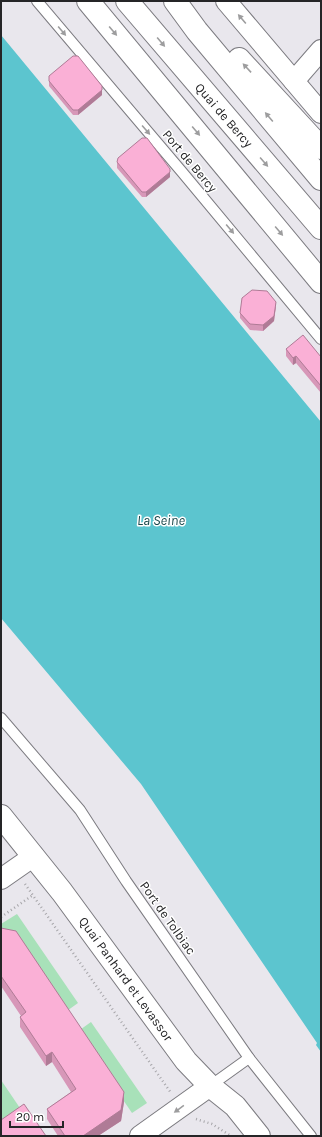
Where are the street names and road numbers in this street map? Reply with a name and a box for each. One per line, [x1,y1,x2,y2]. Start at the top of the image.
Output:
street label: Quai de Bercy [192,80,256,150]
street label: Port de Bercy [160,127,220,195]
street label: Port de Tolbiac [137,878,199,958]
street label: Quai Panhard et Levassor [76,914,176,1044]

